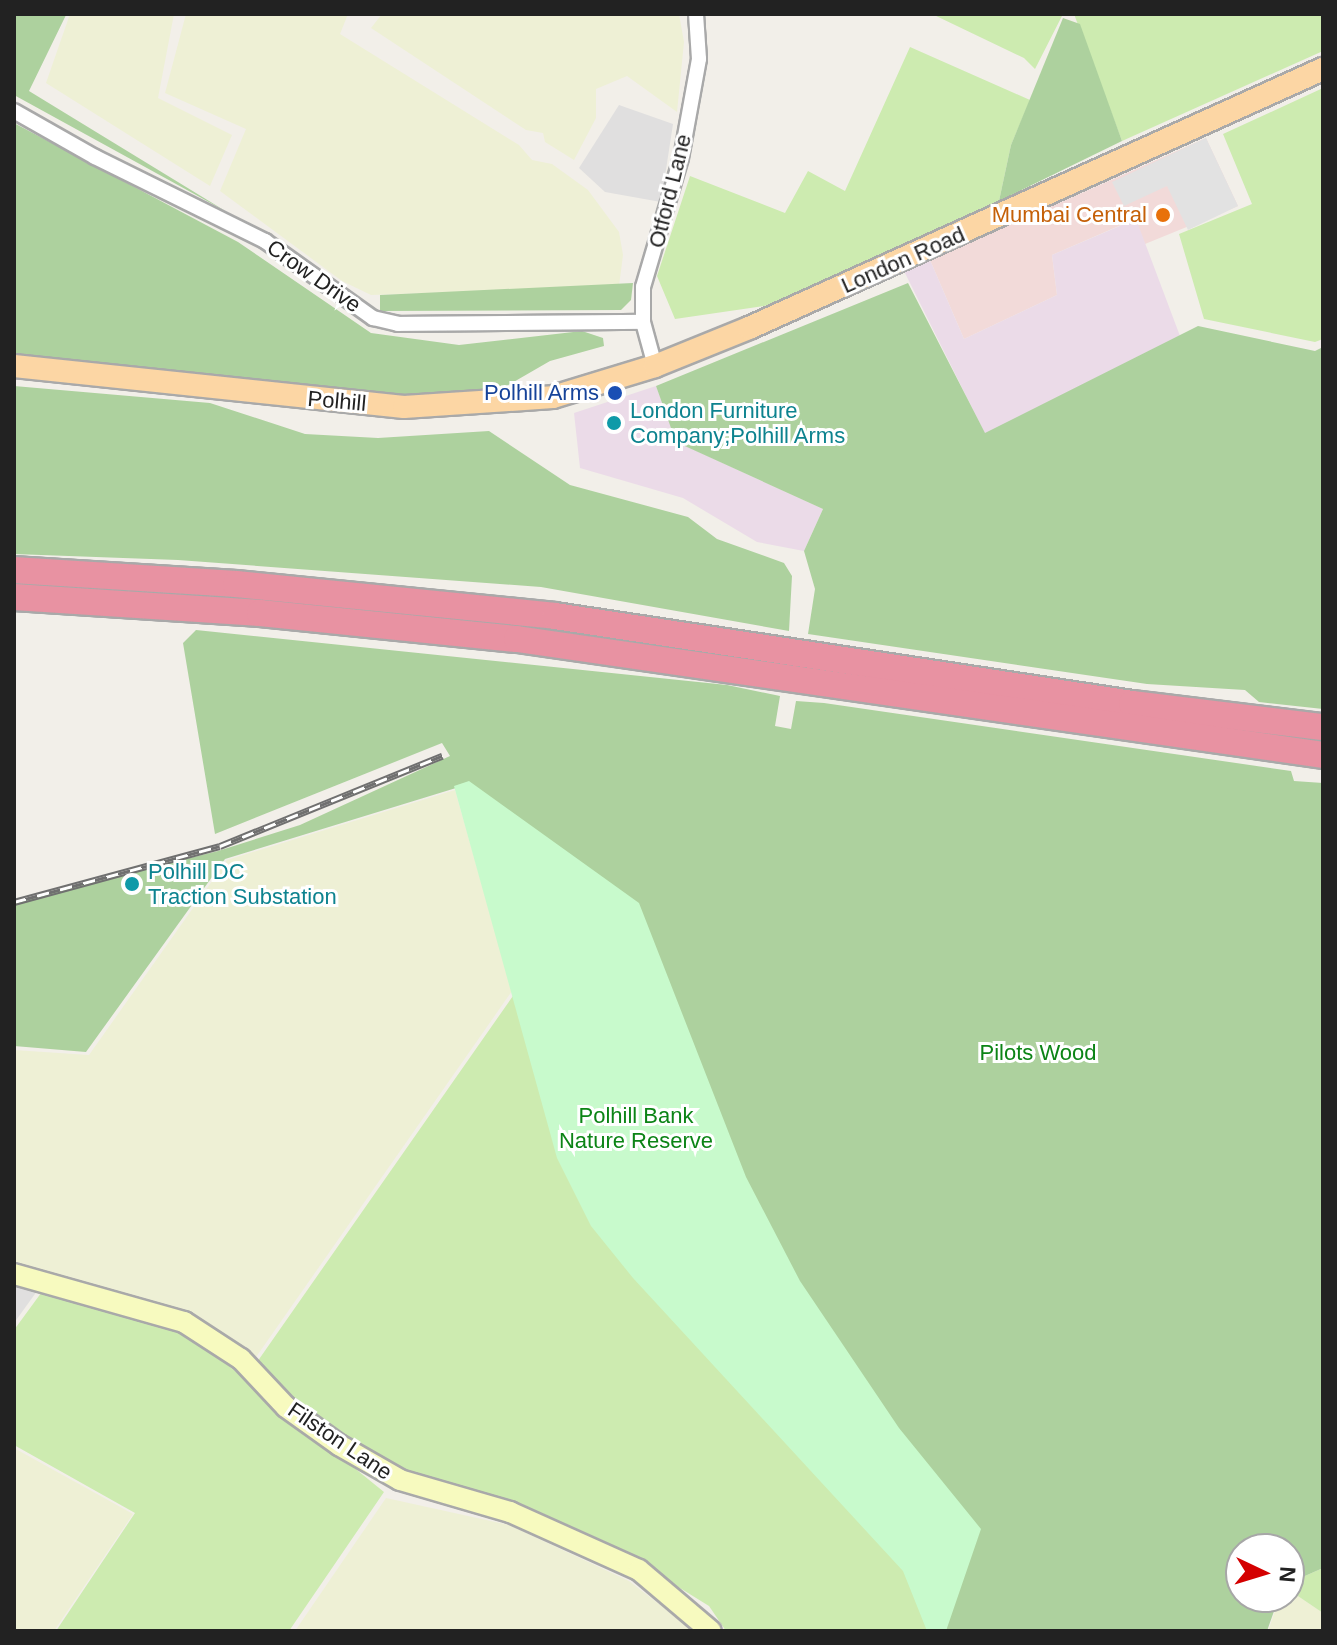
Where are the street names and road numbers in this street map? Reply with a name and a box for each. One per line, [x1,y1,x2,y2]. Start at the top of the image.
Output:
street label: Otford Lane [643,131,697,251]
street label: London Road [837,221,969,299]
street label: Crow Drive [262,234,366,318]
street label: Polhill [307,385,367,417]
street label: Filston Lane [283,1397,397,1485]

